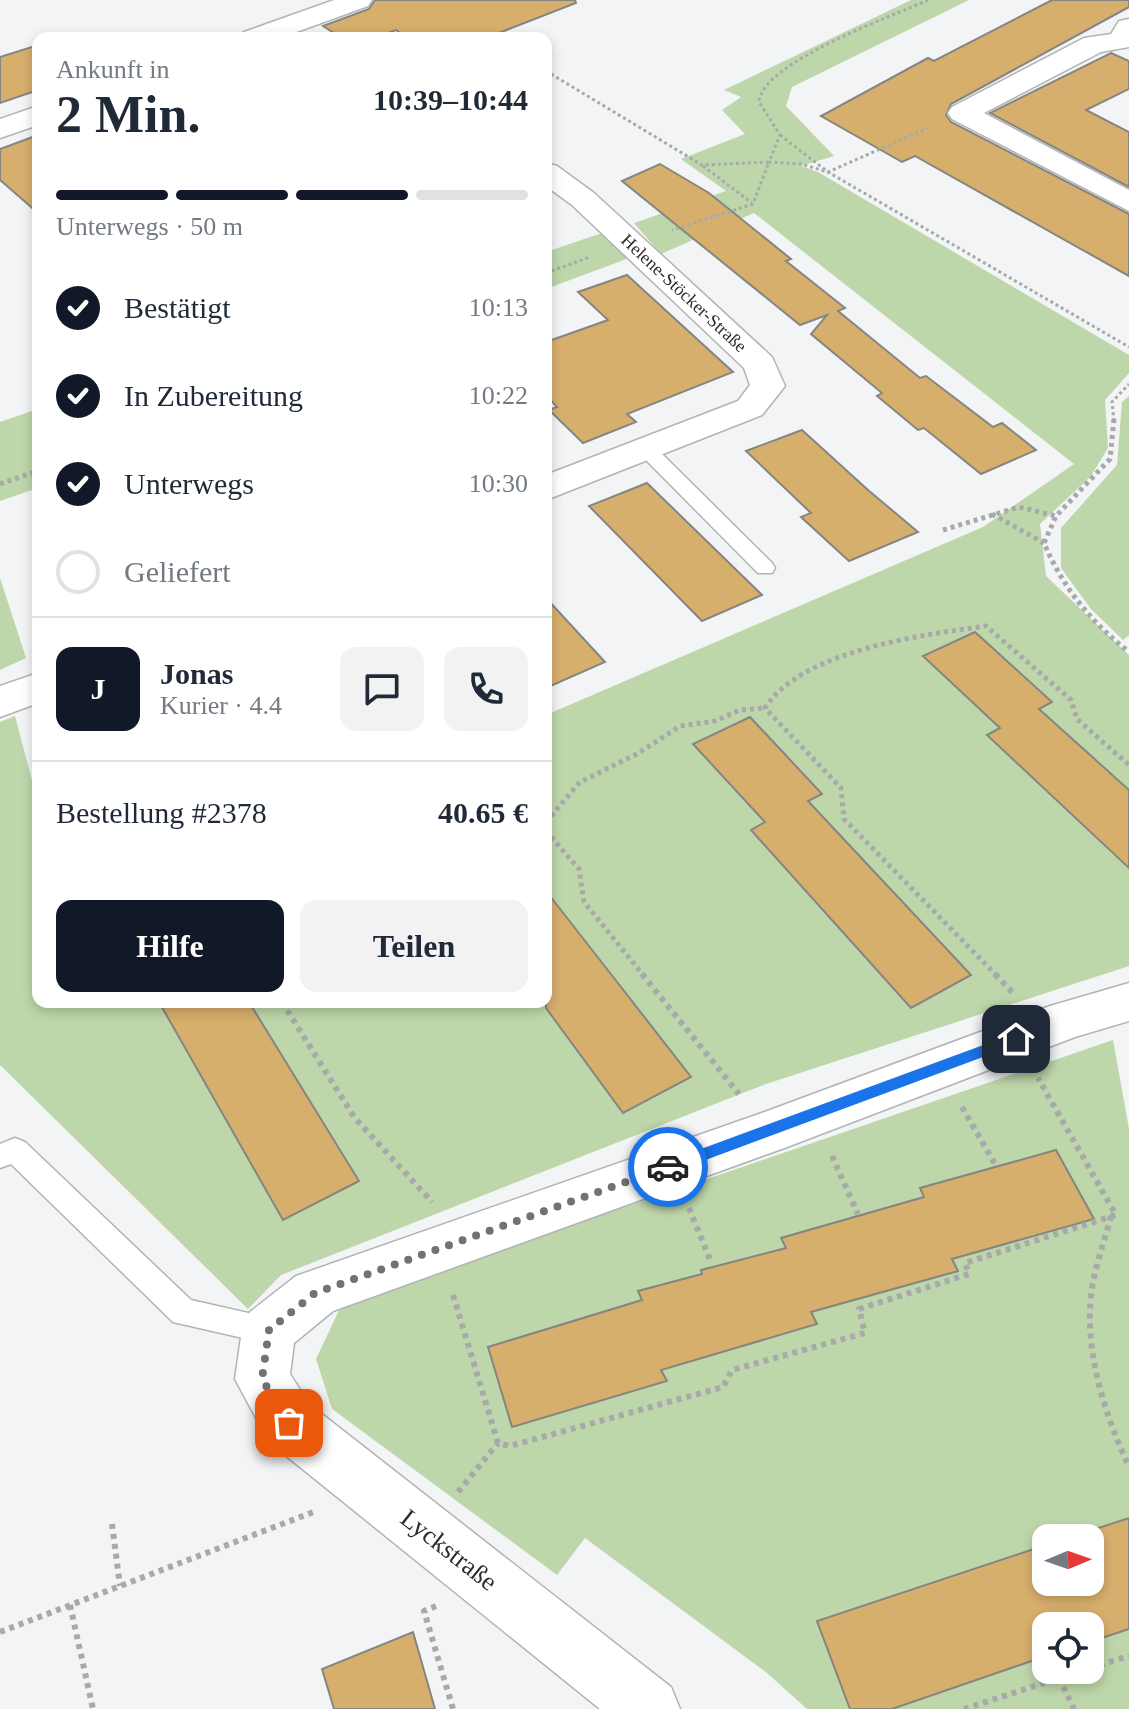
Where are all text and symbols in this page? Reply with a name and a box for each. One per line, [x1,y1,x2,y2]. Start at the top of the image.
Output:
text: Ankunft in [56,55,169,84]
text: 10:39–10:44 [373,83,528,116]
text: 2 Min. [56,86,200,143]
text: Unterwegs · 50 m [56,212,243,241]
street label: Helene-Stöcker-Straße [617,230,751,356]
icon: check [56,286,100,330]
text: Bestätigt [124,291,231,324]
text: 10:13 [469,293,528,322]
icon: check [56,374,100,418]
text: In Zubereitung [124,379,303,412]
text: 10:22 [469,381,528,410]
icon: check [56,462,100,506]
text: Unterwegs [124,467,254,500]
text: 10:30 [469,469,528,498]
text: Geliefert [124,555,231,588]
button: chat [340,647,424,731]
button: phone [444,647,528,731]
text: Jonas [160,657,233,690]
text: J [91,672,106,705]
text: Kurier · 4.4 [160,691,282,720]
text: Bestellung #2378 [56,796,267,829]
text: 40.65 € [438,796,528,829]
button: Hilfe [56,900,284,992]
button: Teilen [300,900,528,992]
pin [982,1005,1050,1073]
icon: home [994,1017,1038,1061]
courier [628,1127,708,1207]
icon: car [646,1145,690,1189]
pin [255,1389,323,1457]
icon: bag [267,1401,311,1445]
street label: Lyckstraße [395,1503,503,1597]
north arrow [1032,1524,1104,1596]
map controls [1032,1524,1104,1684]
button: locate [1032,1612,1104,1684]

